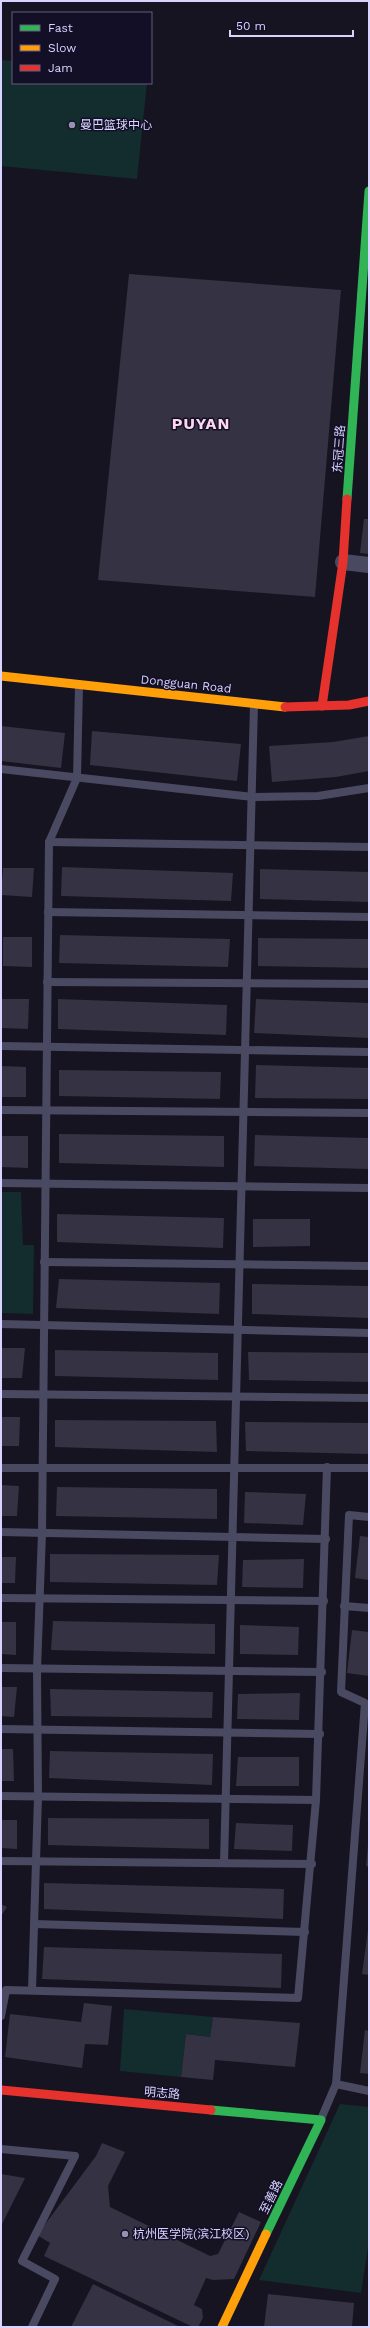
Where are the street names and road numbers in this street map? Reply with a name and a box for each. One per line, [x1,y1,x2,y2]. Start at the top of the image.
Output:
street label: 东冠三路 [330,425,348,473]
street label: Dongguan Road [140,672,232,696]
street label: 明志路 [143,2084,181,2102]
street label: 至善路 [257,2178,285,2216]

